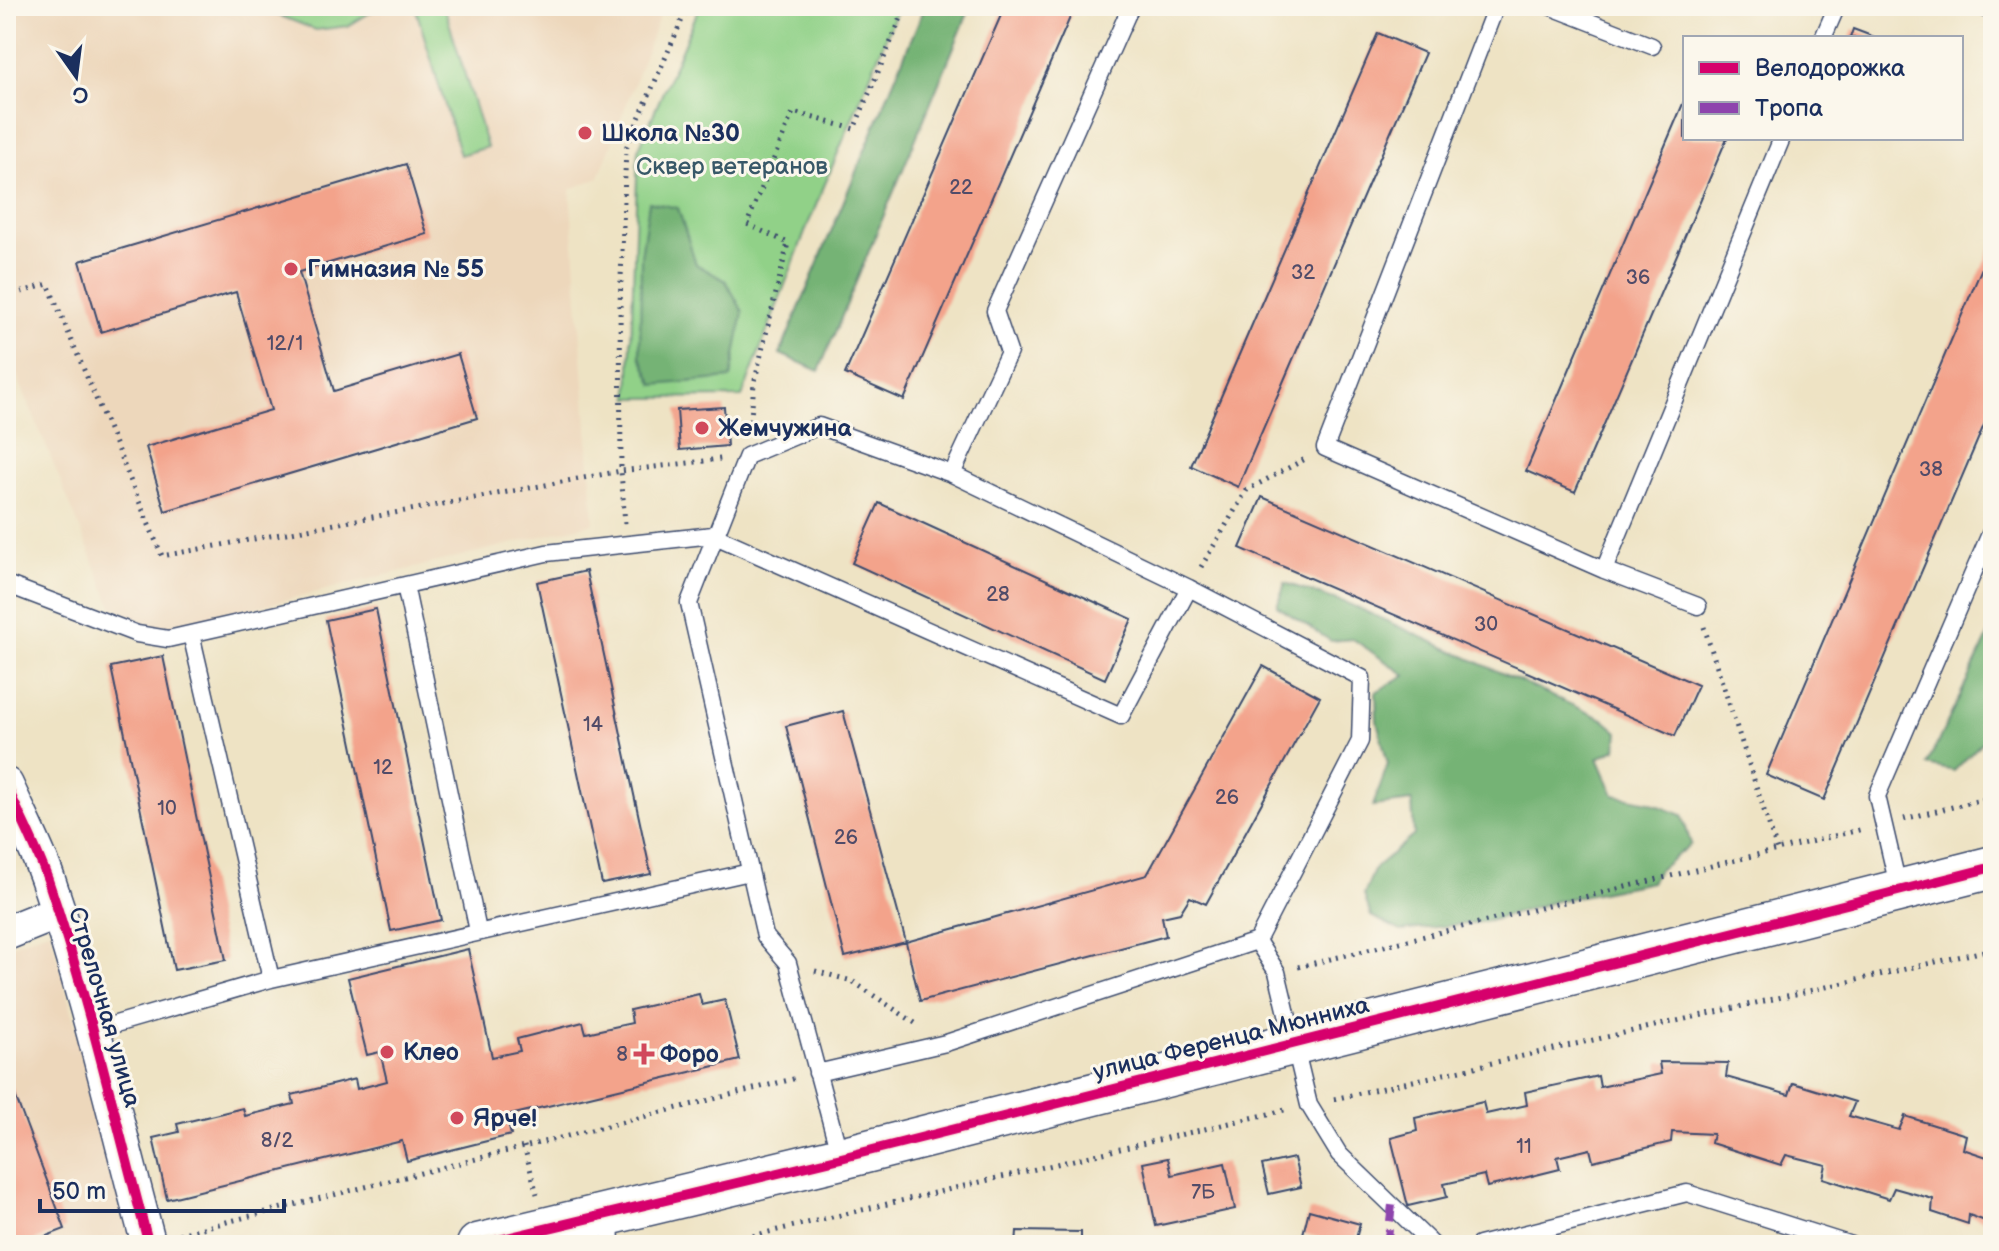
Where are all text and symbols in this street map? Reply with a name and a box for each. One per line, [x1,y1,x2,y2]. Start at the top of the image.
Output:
north arrow [36,36,116,116]
legend [1683,36,1963,140]
text: Велодорожка [1755,54,1905,83]
text: С [70,79,91,109]
text: Тропа [1755,94,1823,123]
place label: Школа №30 [601,119,740,148]
marker: Школа №30 [576,124,594,142]
park label: Сквер ветеранов [636,152,828,181]
house number: 22 [949,176,973,200]
place label: Гимназия № 55 [307,255,484,284]
marker: Гимназия № 55 [282,260,300,278]
house number: 32 [1291,261,1315,285]
house number: 36 [1626,266,1650,290]
house number: 12/1 [267,332,303,356]
place label: Жемчужина [718,414,853,443]
marker: Жемчужина [693,419,711,437]
house number: 38 [1919,458,1943,482]
house number: 28 [986,583,1010,607]
house number: 30 [1474,613,1498,637]
house number: 14 [583,713,603,737]
house number: 12 [373,756,393,780]
house number: 26 [1215,786,1239,810]
house number: 10 [157,797,177,821]
house number: 26 [834,826,858,850]
street label: Стрелочная улица [62,904,147,1111]
street label: улица Ференца Мюнниха [1090,990,1372,1087]
place label: Клео [403,1038,459,1067]
place label: Форо [660,1040,719,1069]
marker: Клео [378,1043,396,1061]
house number: 8 [616,1043,628,1067]
marker: Форо [635,1045,653,1063]
place label: Ярче! [473,1104,537,1133]
marker: Ярче! [448,1109,466,1127]
house number: 8/2 [261,1129,293,1153]
house number: 11 [1516,1135,1532,1159]
scale bar [40,1163,284,1213]
text: 50 m [52,1177,106,1206]
house number: 7Б [1191,1181,1215,1205]

